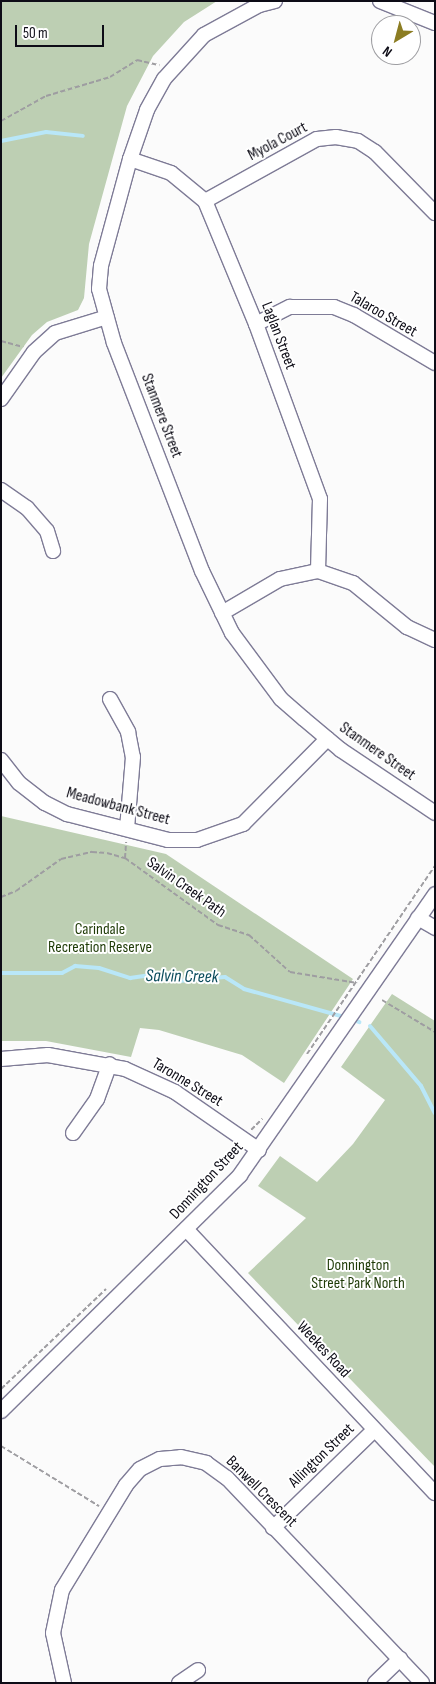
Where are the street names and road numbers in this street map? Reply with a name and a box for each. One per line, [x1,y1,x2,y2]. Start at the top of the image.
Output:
street label: Myola Court [245,118,311,166]
street label: Talaroo Street [346,288,420,342]
street label: Laglan Street [256,300,300,372]
street label: Stanmere Street [136,371,186,461]
street label: Stanmere Street [335,719,419,785]
street label: Meadowbank Street [64,784,172,830]
street label: Salvin Creek Path [143,854,229,922]
street label: Taronne Street [148,1054,226,1112]
street label: Donnington Street [166,1138,248,1224]
street label: Weekes Road [292,1318,354,1382]
street label: Allington Street [285,1420,359,1492]
street label: Banwell Crescent [221,1452,301,1532]

